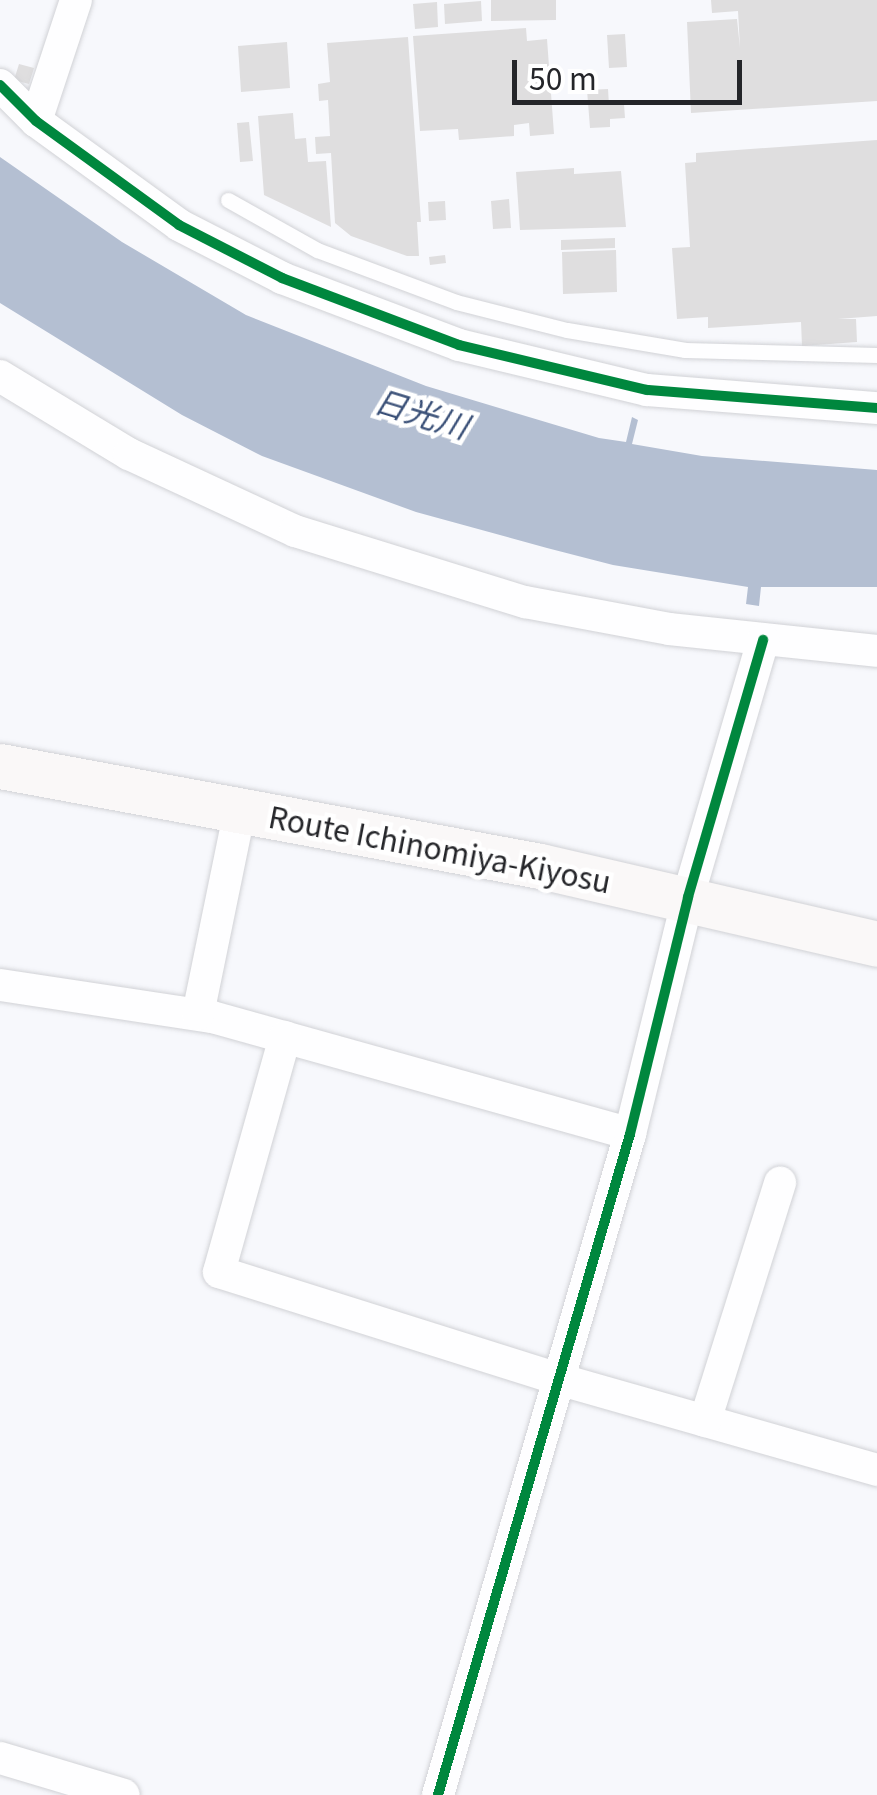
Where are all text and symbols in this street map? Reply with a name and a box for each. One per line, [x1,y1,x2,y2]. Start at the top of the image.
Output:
scale bar [517,40,747,102]
text: 50 m [529,55,597,99]
water label: 日光川 [370,380,474,444]
street label: Route Ichinomiya-Kiyosu [266,797,614,899]

